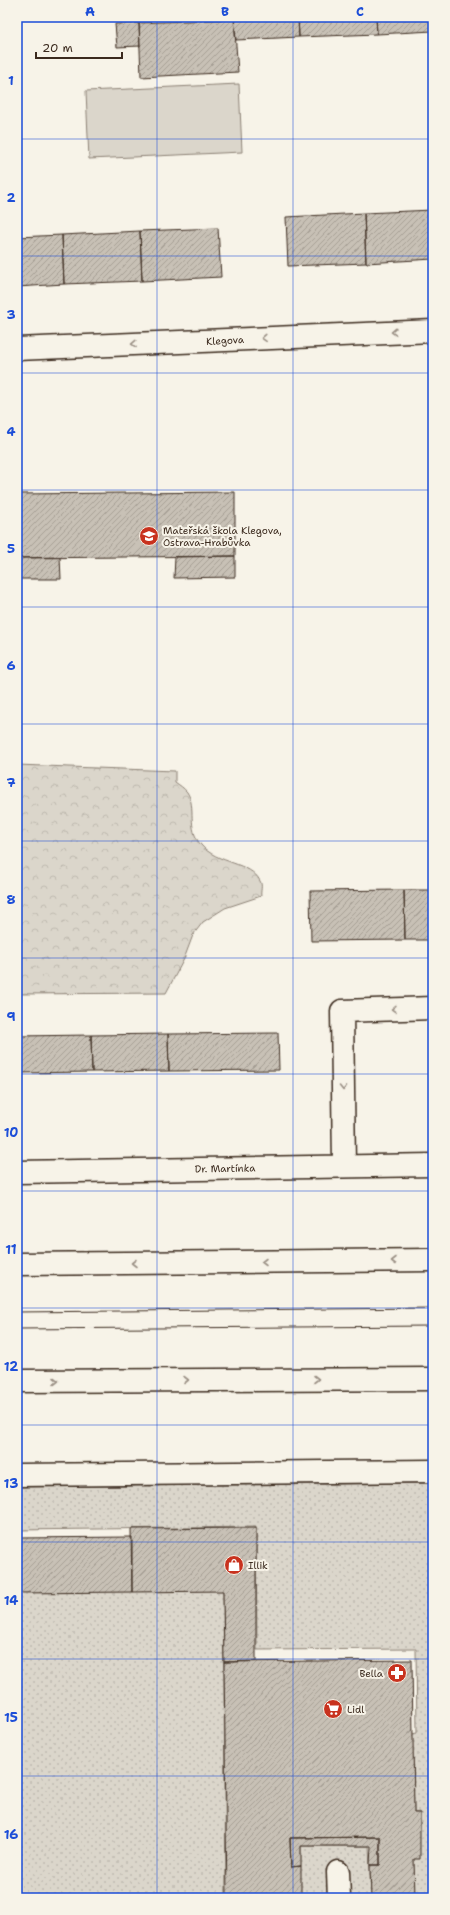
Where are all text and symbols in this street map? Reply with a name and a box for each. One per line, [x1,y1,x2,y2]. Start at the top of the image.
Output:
text: A [85,3,95,20]
text: B [221,3,229,20]
text: C [356,3,364,20]
scale bar [36,34,122,60]
text: 20 m [42,40,73,56]
text: 1 [8,72,14,89]
text: 2 [6,189,16,206]
text: 3 [6,306,16,323]
one-way arrow [391,328,397,337]
street label: Klegova [206,333,245,348]
one-way arrow [261,334,267,342]
one-way arrow [131,340,137,348]
text: 4 [6,423,16,440]
place label: Mateřská škola Klegova, Ostrava-Hrabůvka [163,524,282,549]
school or university icon: Mateřská škola Klegova, Ostrava-Hrabůvka [138,525,160,547]
text: 5 [7,540,15,557]
text: 6 [6,657,16,674]
text: 7 [6,774,16,791]
text: 8 [6,891,16,908]
one-way arrow [391,1005,397,1014]
text: 9 [6,1008,16,1025]
one-way arrow [339,1085,348,1091]
text: 10 [4,1124,18,1141]
street label: Dr. Martínka [195,1161,256,1176]
text: 11 [5,1241,17,1258]
one-way arrow [391,1257,397,1265]
one-way arrow [261,1258,267,1266]
one-way arrow [131,1259,137,1267]
text: 12 [4,1358,18,1375]
one-way arrow [313,1375,319,1383]
one-way arrow [183,1376,189,1384]
one-way arrow [53,1377,59,1385]
text: 13 [4,1475,18,1492]
shop icon: Illik [223,1554,245,1576]
place label: Illik [248,1559,268,1572]
text: 14 [4,1592,18,1609]
pharmacy icon: Bella [386,1662,408,1684]
place label: Bella [359,1667,384,1680]
supermarket icon: Lidl [322,1698,344,1720]
place label: Lidl [347,1703,364,1716]
text: 15 [4,1709,18,1726]
text: 16 [4,1826,18,1843]

